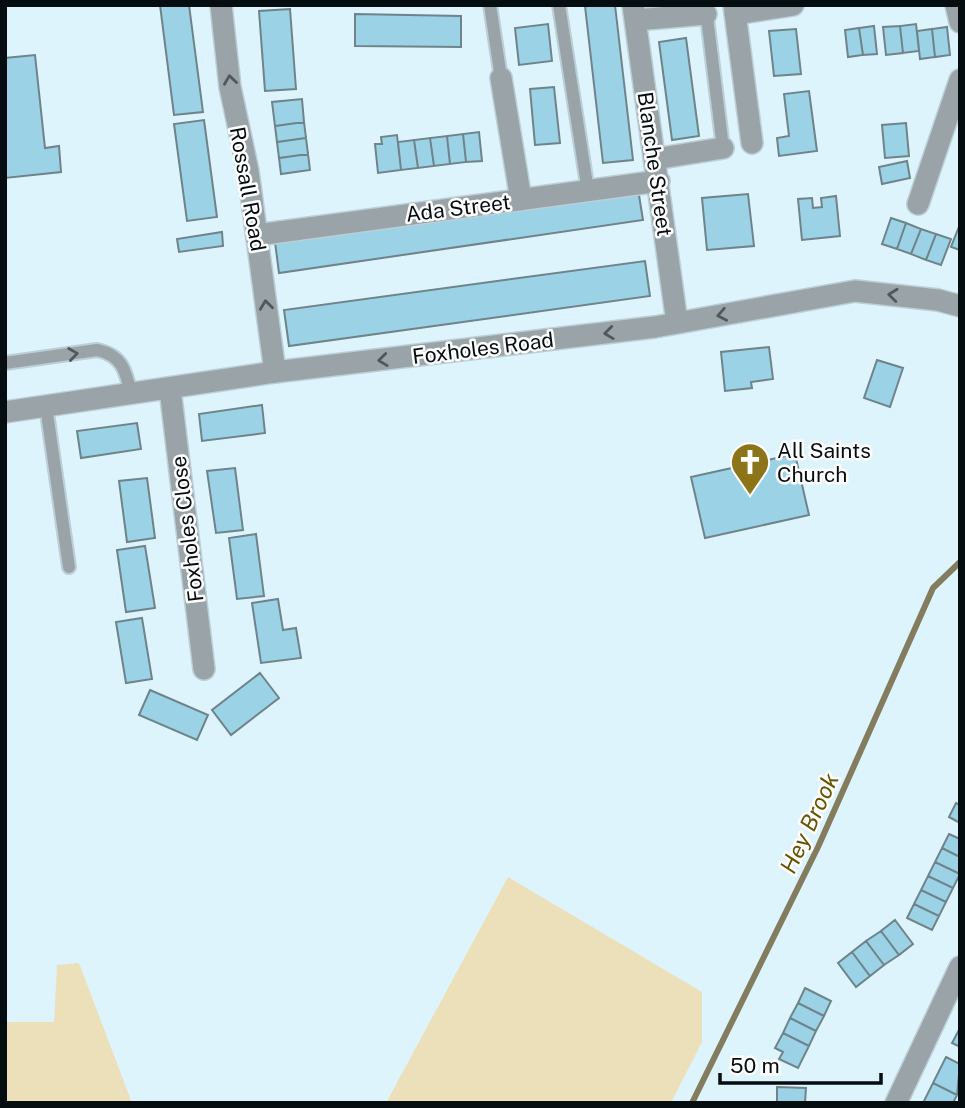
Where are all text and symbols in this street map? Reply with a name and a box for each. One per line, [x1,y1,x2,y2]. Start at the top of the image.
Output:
one-way arrow [222,75,237,86]
street label: Blanche Street [632,90,678,238]
street label: Rossall Road [225,125,271,253]
street label: Ada Street [404,189,512,227]
one-way arrow [887,288,898,303]
one-way arrow [259,299,274,311]
one-way arrow [716,307,728,322]
one-way arrow [603,325,615,340]
street label: Foxholes Road [411,327,555,369]
one-way arrow [67,346,79,361]
one-way arrow [377,352,389,367]
place label: All Saints Church [777,438,871,487]
church icon: All Saints Church [729,441,771,496]
street label: Foxholes Close [166,454,208,604]
water label: Hey Brook [774,768,844,877]
scale bar [720,1042,881,1086]
text: 50 m [730,1053,780,1078]

